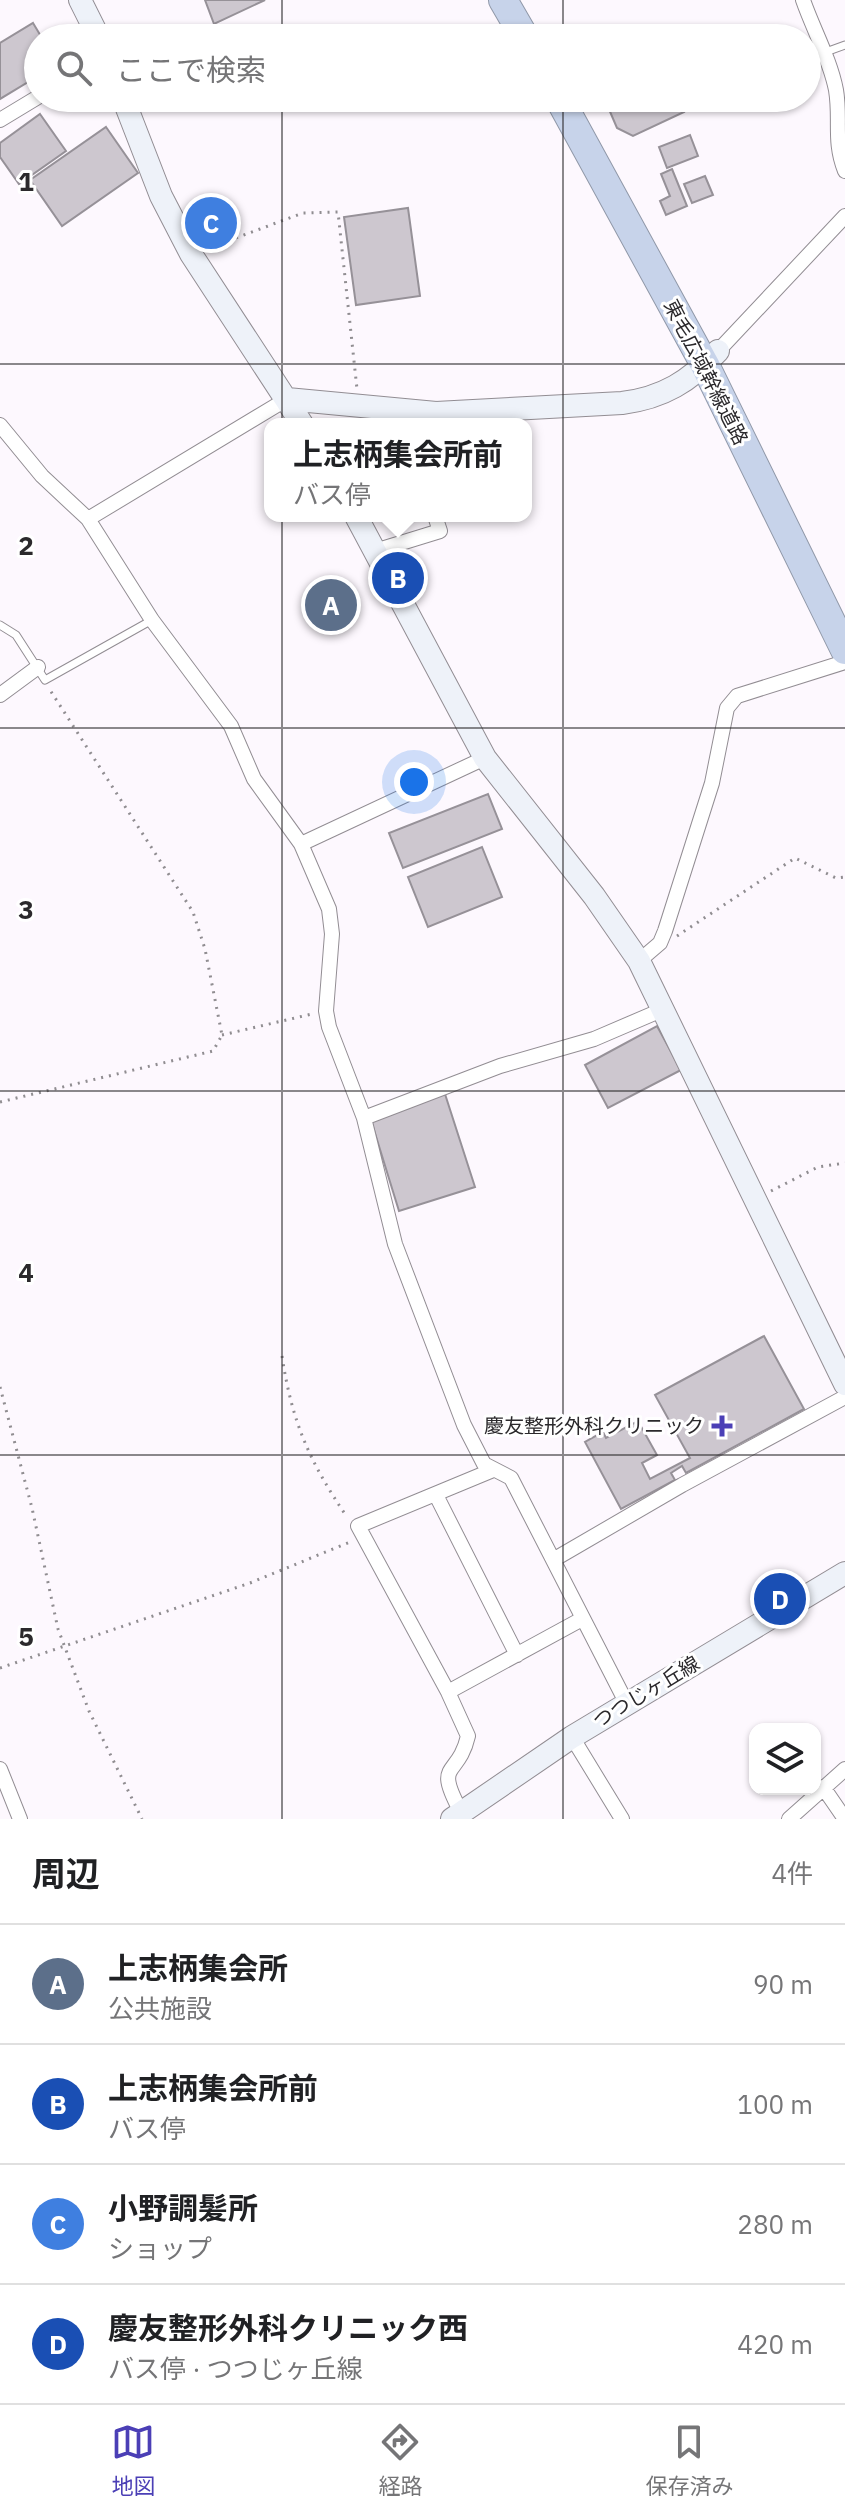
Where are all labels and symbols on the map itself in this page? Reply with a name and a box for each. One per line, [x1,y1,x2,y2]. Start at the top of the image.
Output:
text: 1 [18,164,34,198]
pin: C [185,193,237,253]
street label: 東毛広域幹線道路 [658,294,755,449]
text: 2 [18,528,34,562]
pin: B [372,548,424,608]
pin: A [305,575,357,635]
your location [394,762,434,802]
text: 3 [18,892,34,926]
text: 4 [18,1255,34,1289]
place label: 慶友整形外科クリニック [484,1412,704,1439]
marker: 慶友整形外科クリニック [711,1415,733,1437]
pin: D [754,1569,806,1629]
text: 5 [18,1619,34,1653]
street label: つつじヶ丘線 [587,1649,704,1734]

